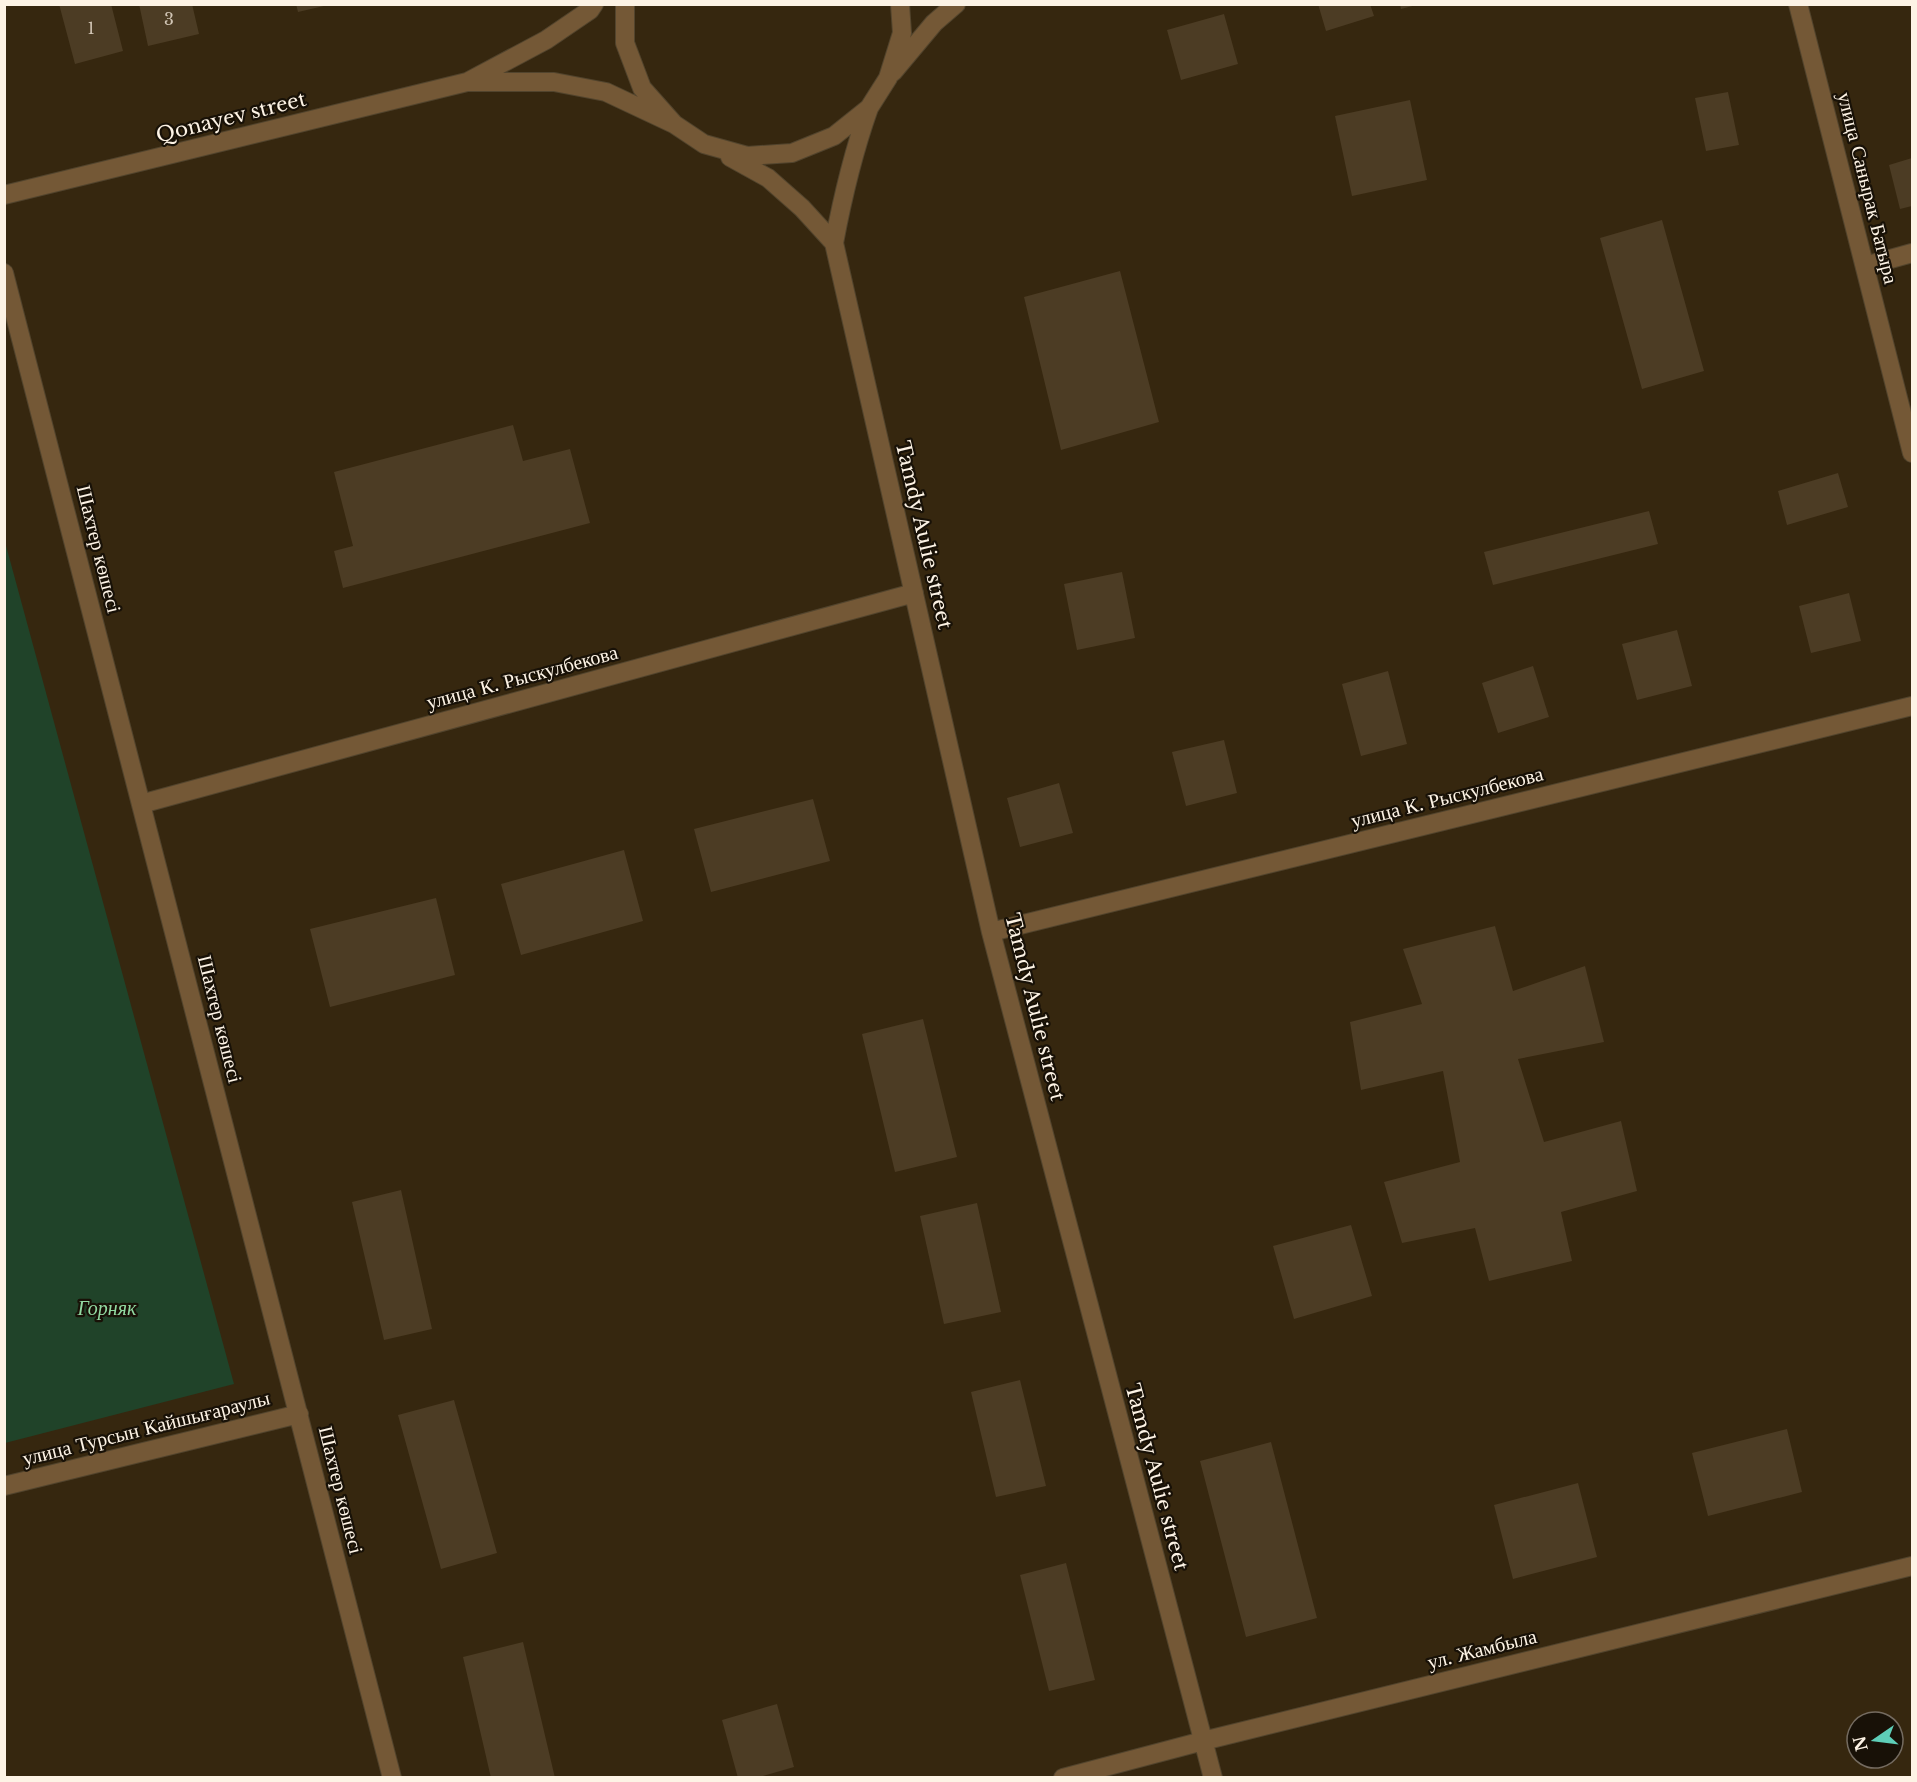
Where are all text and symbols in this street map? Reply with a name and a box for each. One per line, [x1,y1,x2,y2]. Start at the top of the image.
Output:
house number: 3 [164,9,174,29]
house number: 1 [87,18,95,38]
street label: Qonayev street [153,87,309,147]
street label: улица Санырак Батыра [1833,90,1903,286]
street label: Tamdy Aulie street [891,438,957,632]
street label: Шахтер көшесі [72,483,127,616]
street label: улица К. Рыскулбекова [424,640,620,714]
street label: улица К. Рыскулбекова [1349,761,1546,832]
street label: Tamdy Aulie street [1000,911,1070,1104]
street label: Шахтер көшесі [193,953,248,1086]
park label: Горняк [77,1296,137,1320]
street label: Tamdy Aulie street [1120,1381,1194,1574]
street label: улица Турсын Кайшығараулы [20,1386,272,1470]
street label: Шахтер көшесі [314,1424,369,1557]
street label: ул. Жамбыла [1425,1624,1539,1674]
north arrow [1845,1710,1905,1770]
text: N [1849,1734,1872,1753]

